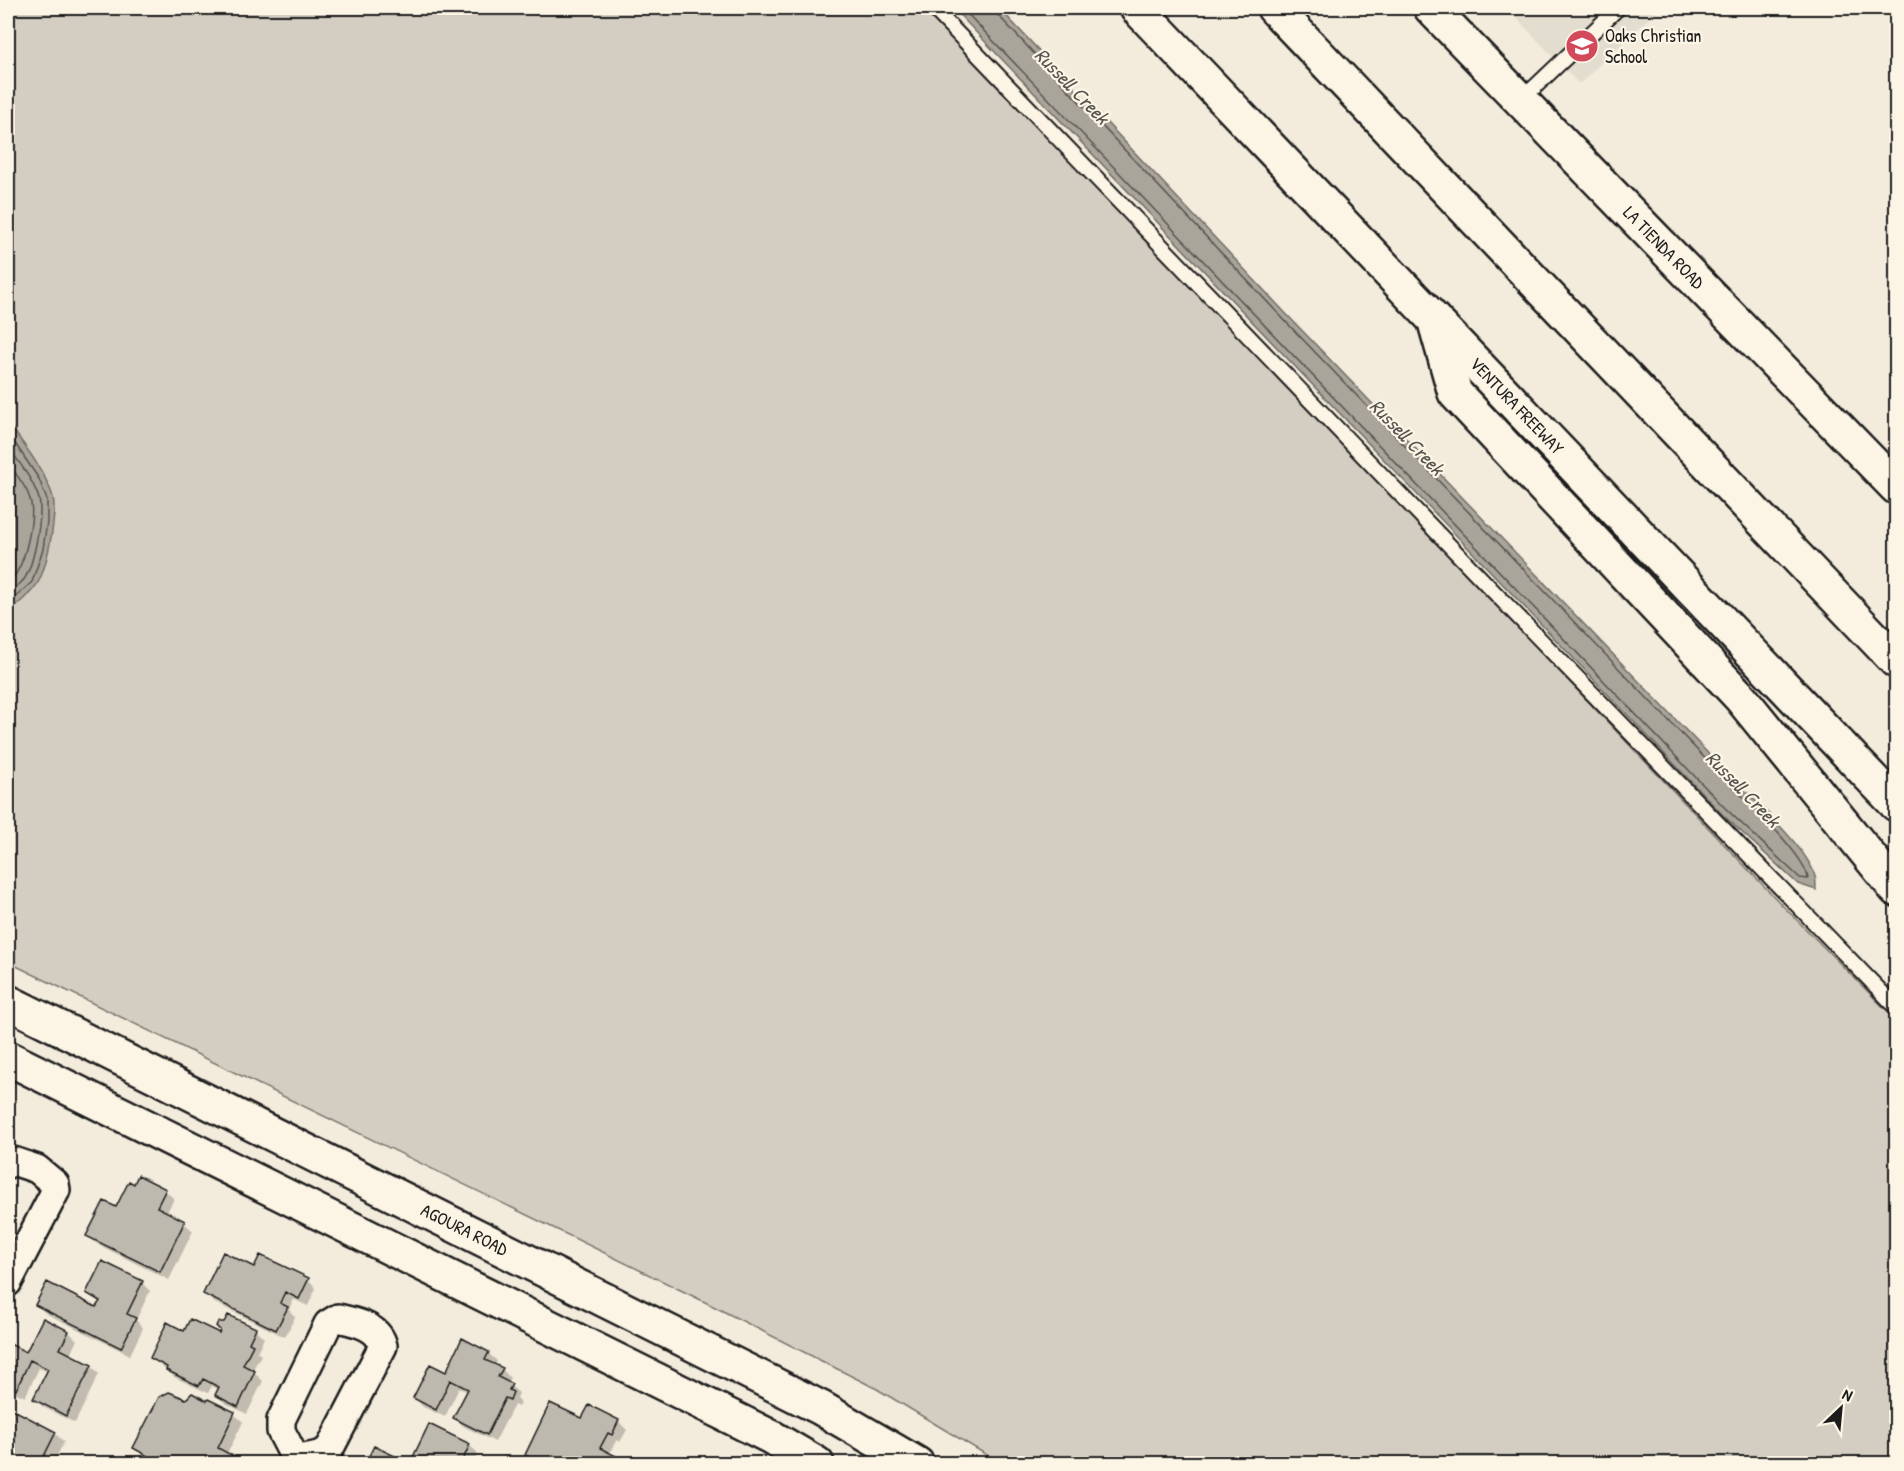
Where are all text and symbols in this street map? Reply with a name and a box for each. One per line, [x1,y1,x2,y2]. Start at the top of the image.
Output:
place label: Oaks Christian School [1605,23,1701,69]
school or university icon: Oaks Christian School [1564,28,1600,64]
water label: Russell Creek [1029,42,1117,131]
street label: LA TIENDA ROAD [1618,200,1711,295]
street label: VENTURA FREEWAY [1464,352,1569,460]
water label: Russell Creek [1364,393,1452,482]
water label: Russell Creek [1700,745,1788,834]
street label: AGOURA ROAD [417,1197,513,1262]
north arrow [1811,1378,1871,1438]
text: N [1839,1383,1857,1406]

